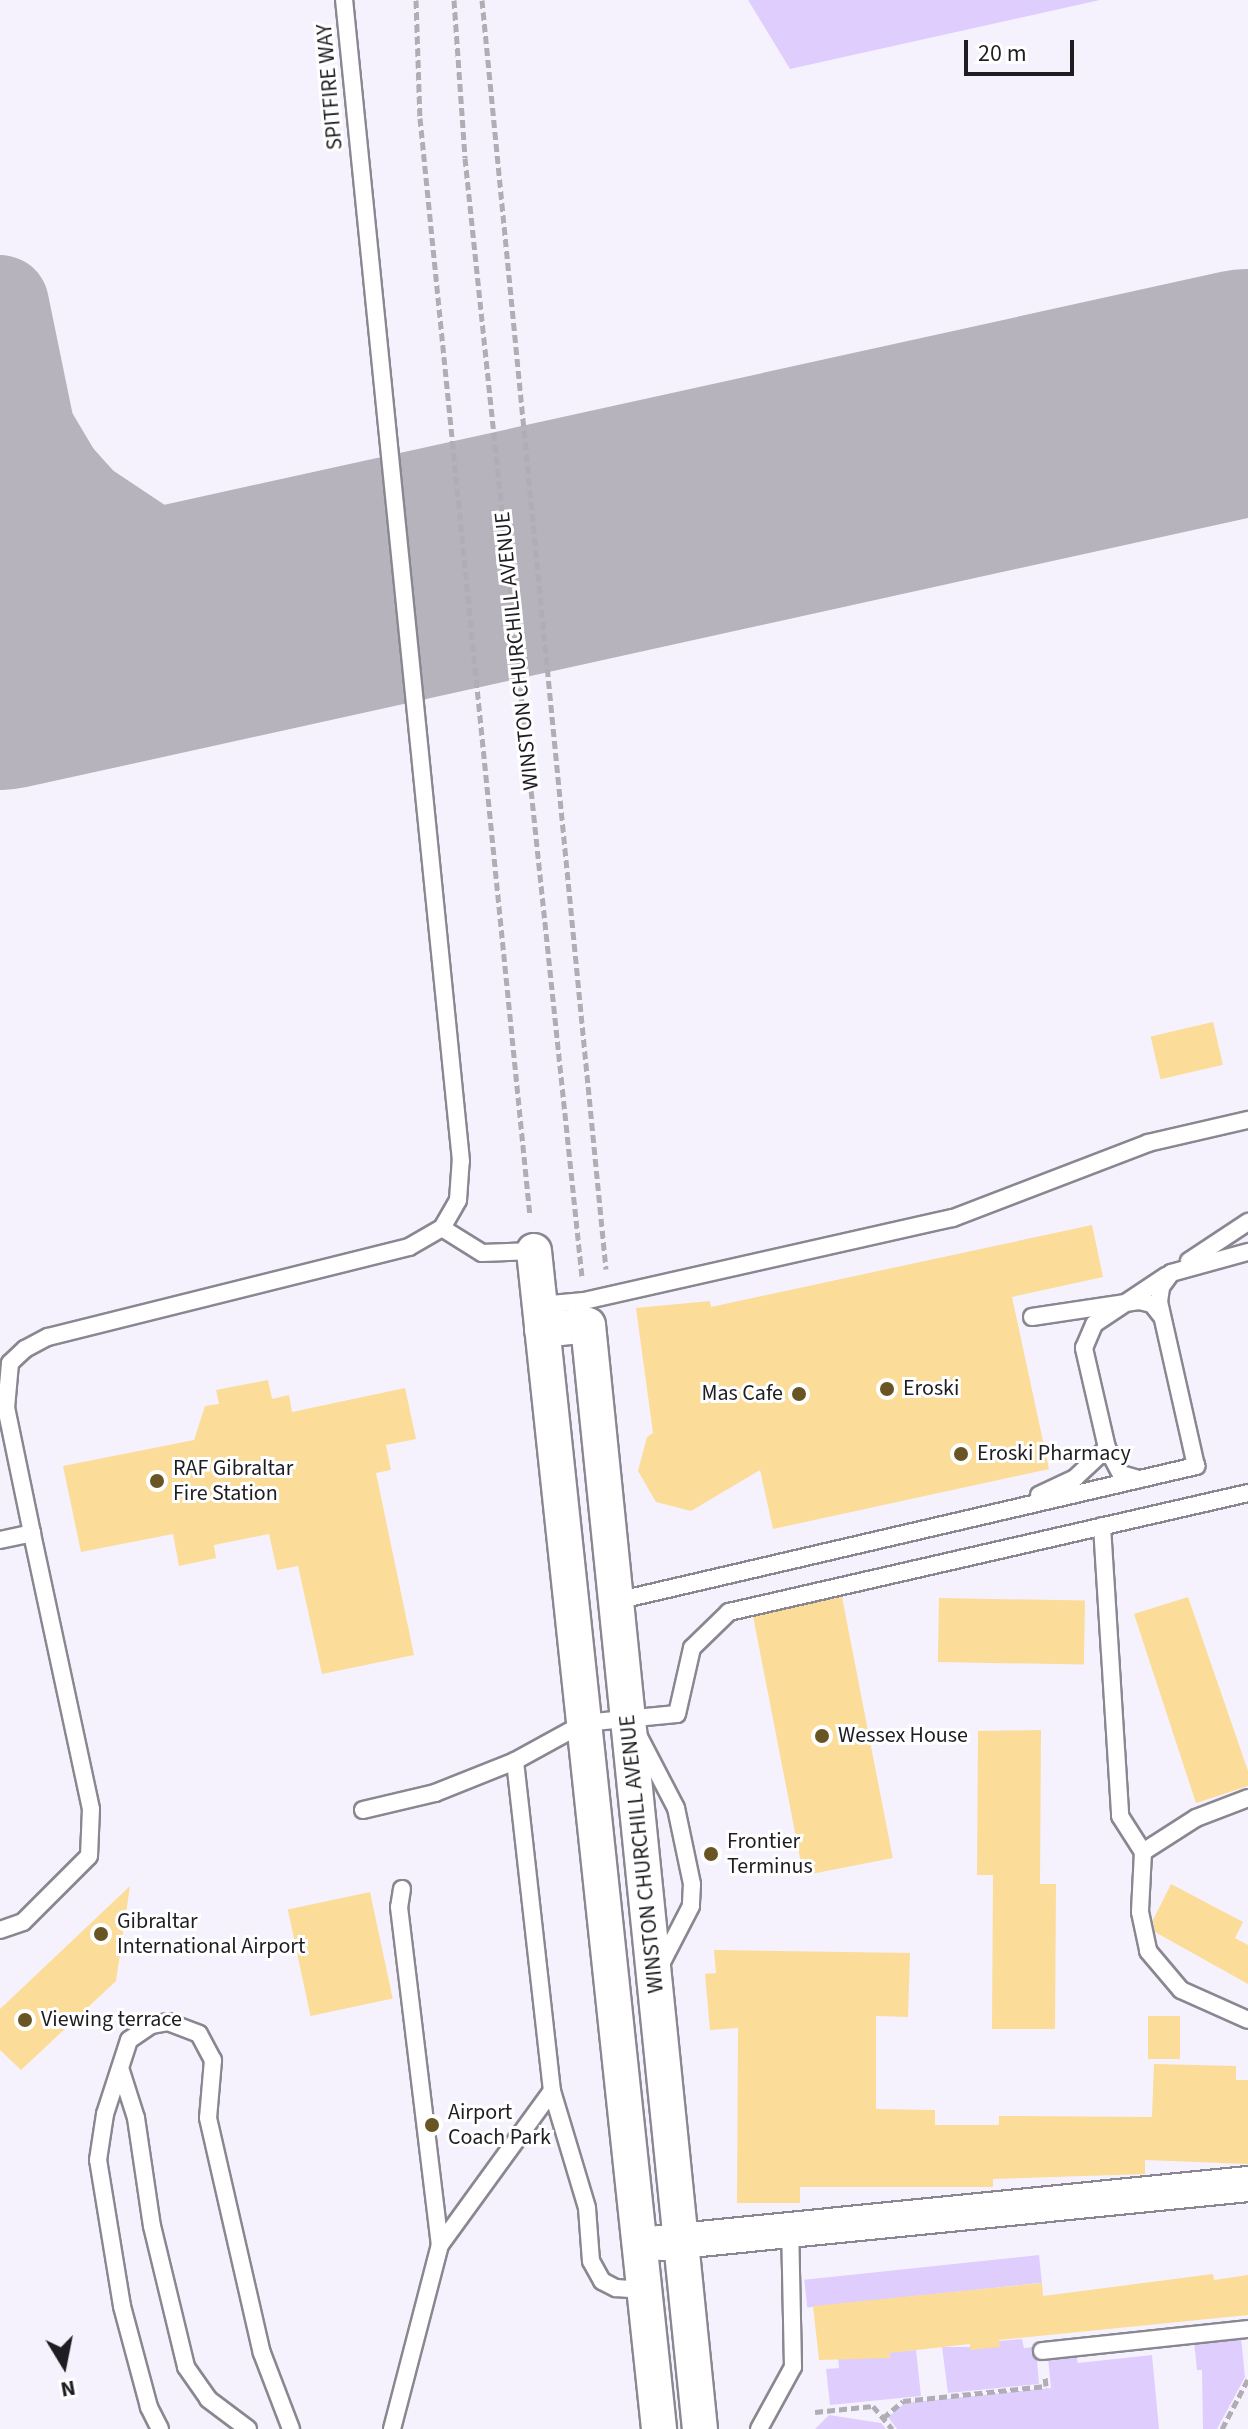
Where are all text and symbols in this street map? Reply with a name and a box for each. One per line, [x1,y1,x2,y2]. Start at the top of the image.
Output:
street label: SPITFIRE WAY [311,23,349,151]
scale bar [968,24,1078,74]
text: 20 m [978,36,1027,71]
street label: WINSTON CHURCHILL AVENUE [489,510,545,792]
place label: Eroski [903,1376,959,1402]
marker: Eroski [878,1380,896,1398]
place label: Mas Cafe [702,1381,783,1407]
marker: Mas Cafe [790,1385,808,1403]
place label: Eroski Pharmacy [977,1441,1131,1467]
marker: Eroski Pharmacy [952,1445,970,1463]
place label: RAF Gibraltar Fire Station [173,1455,293,1506]
marker: RAF Gibraltar Fire Station [148,1472,166,1490]
street label: WINSTON CHURCHILL AVENUE [614,1713,670,1995]
place label: Wessex House [838,1723,968,1749]
marker: Wessex House [813,1727,831,1745]
place label: Frontier Terminus [727,1828,813,1880]
marker: Frontier Terminus [702,1845,720,1863]
place label: Gibraltar International Airport [117,1908,305,1960]
marker: Gibraltar International Airport [92,1925,110,1943]
place label: Viewing terrace [41,2007,182,2033]
marker: Viewing terrace [16,2011,34,2029]
place label: Airport Coach Park [448,2099,551,2150]
marker: Airport Coach Park [423,2116,441,2134]
north arrow [24,2325,104,2405]
text: N [58,2372,78,2406]

